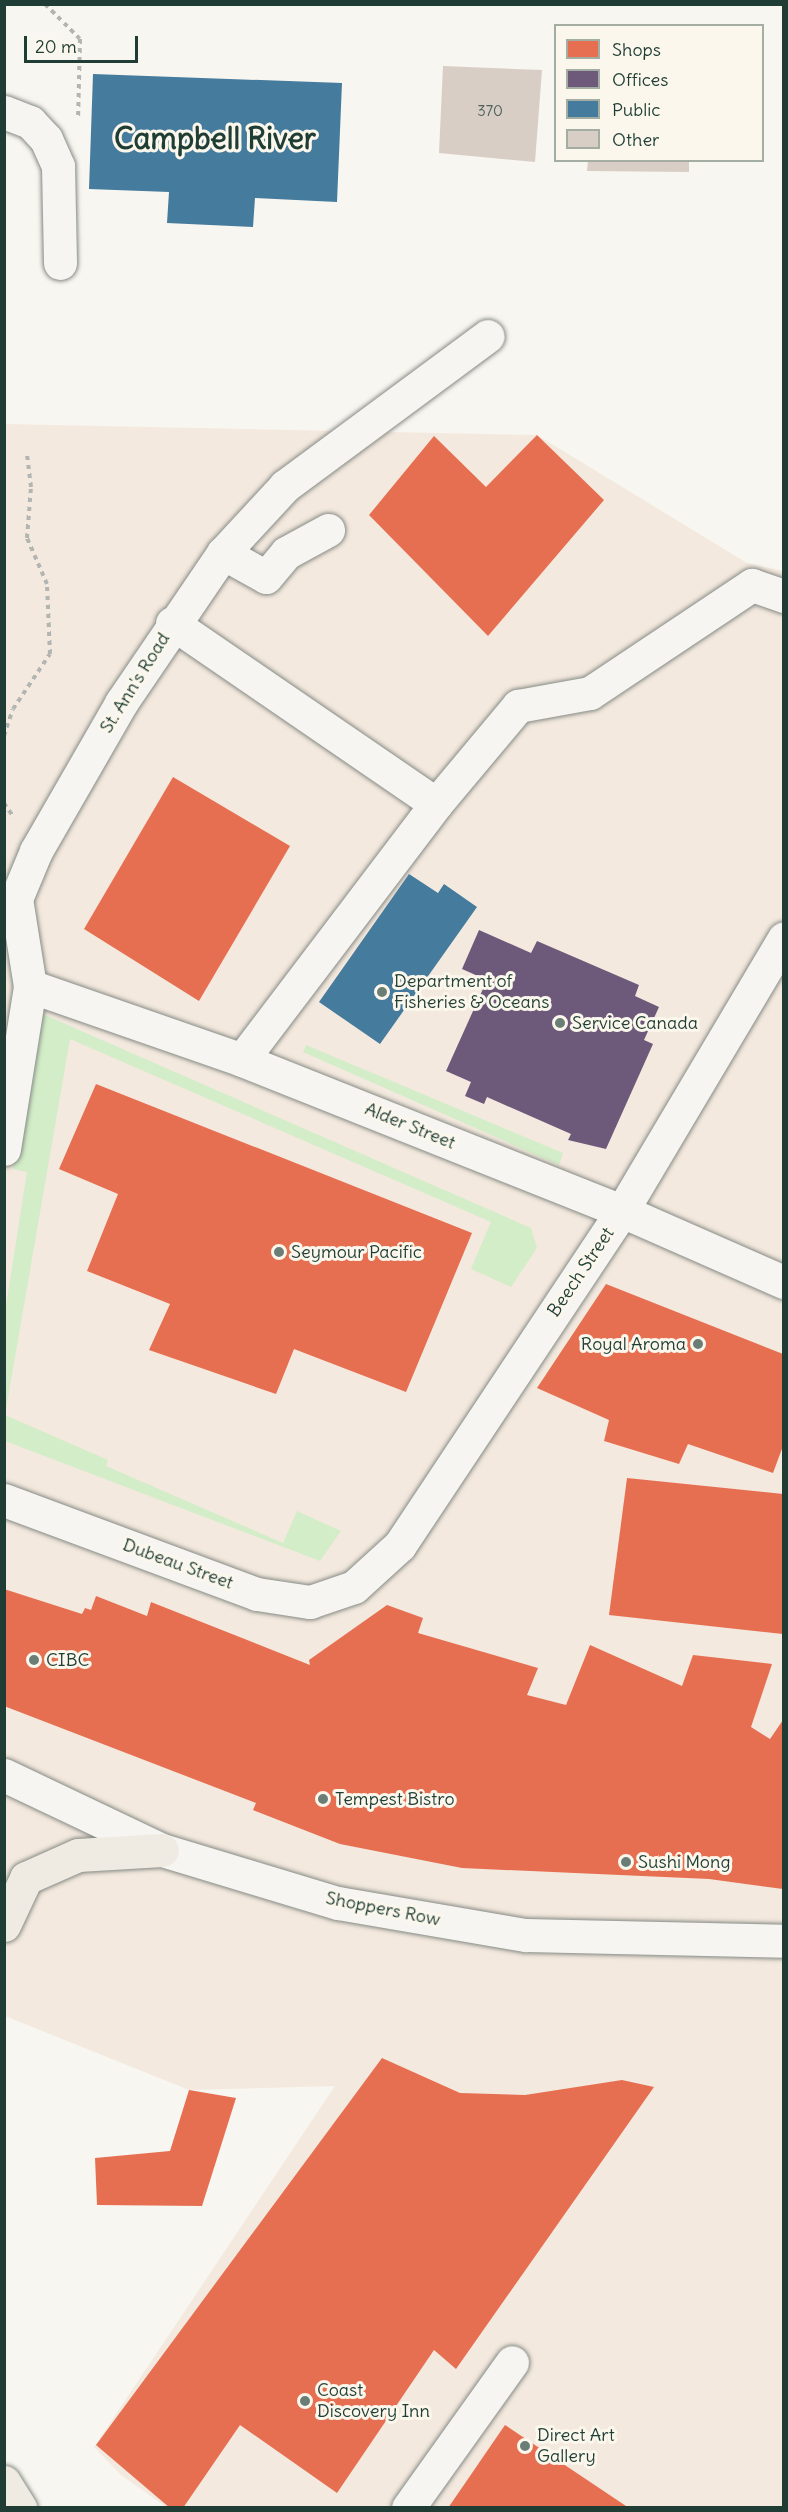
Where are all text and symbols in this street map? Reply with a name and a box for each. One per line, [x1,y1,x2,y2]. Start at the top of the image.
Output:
scale bar [27,24,141,62]
legend [554,24,764,162]
text: 20 m [35,35,77,58]
text: Shops [612,38,661,61]
text: Offices [612,68,668,91]
text: Public [612,98,661,121]
house number: 370 [477,102,503,120]
district label: Campbell River [114,120,316,156]
text: Other [612,128,659,151]
street label: St. Ann's Road [96,629,174,737]
place label: Department of Fisheries & Oceans [394,971,549,1014]
marker: Department of Fisheries & Oceans [375,985,389,999]
place label: Service Canada [572,1012,698,1034]
marker: Service Canada [553,1016,567,1030]
street label: Alder Street [362,1098,458,1154]
street label: Beech Street [543,1223,619,1321]
place label: Seymour Pacific [291,1241,422,1263]
marker: Seymour Pacific [272,1245,286,1259]
place label: Royal Aroma [581,1333,686,1355]
marker: Royal Aroma [691,1337,705,1351]
street label: Dubeau Street [120,1534,236,1594]
place label: CIBC [46,1649,89,1671]
marker: CIBC [27,1653,41,1667]
place label: Tempest Bistro [335,1788,455,1810]
marker: Tempest Bistro [316,1792,330,1806]
place label: Sushi Mong [638,1851,730,1873]
marker: Sushi Mong [619,1855,633,1869]
street label: Shoppers Row [324,1887,442,1931]
place label: Coast Discovery Inn [317,2380,430,2422]
marker: Coast Discovery Inn [298,2394,312,2408]
place label: Direct Art Gallery [537,2425,615,2468]
marker: Direct Art Gallery [518,2439,532,2453]

